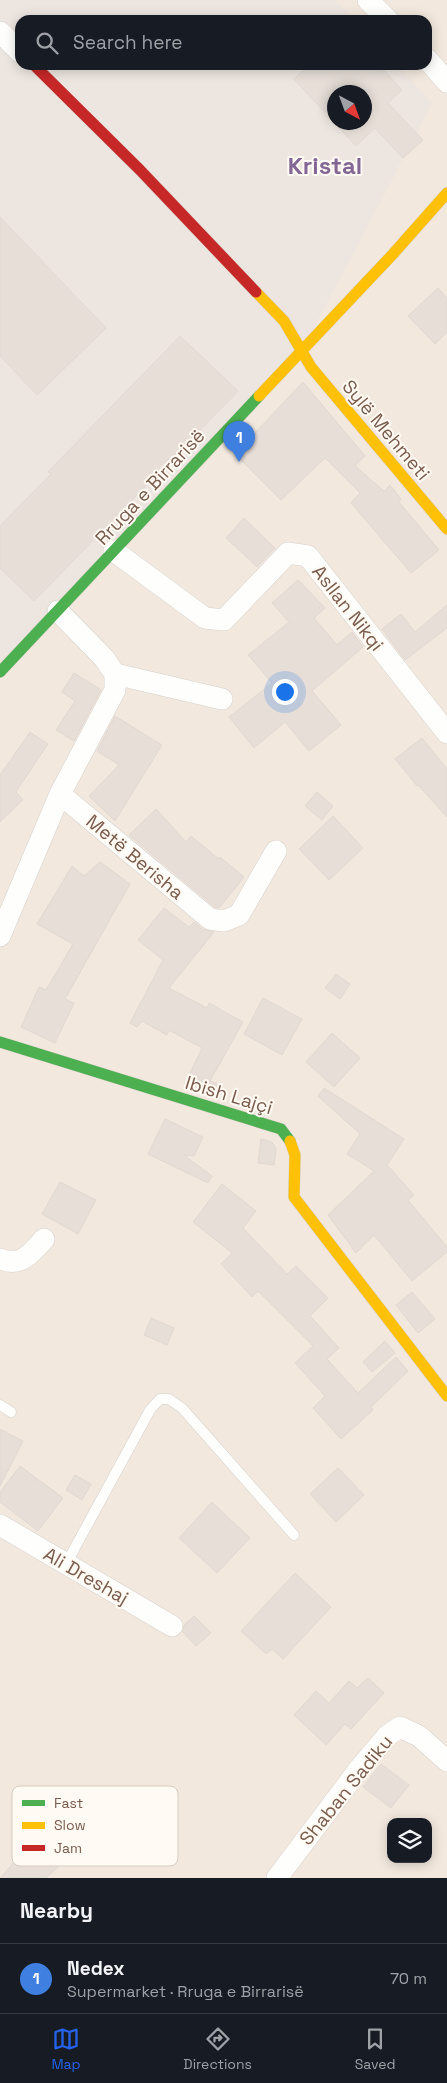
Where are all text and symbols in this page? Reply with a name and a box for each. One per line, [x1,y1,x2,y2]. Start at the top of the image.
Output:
search box [15,15,432,70]
icon: search [33,29,61,57]
text: Search here [73,30,183,55]
north arrow [327,85,372,130]
district label: Kristal [288,150,362,181]
street label: Sylë Mehmeti [337,374,435,486]
pin: 1 [223,421,255,462]
street label: Rruga e Birrarisë [90,424,210,550]
street label: Asllan Nikqi [307,560,389,656]
your location [272,679,298,705]
street label: Metë Berisha [81,809,189,905]
street label: Ibish Lajçi [182,1070,276,1120]
street label: Ali Dreshaj [39,1542,133,1610]
street label: Shaban Sadiku [294,1730,398,1850]
legend [12,1786,178,1866]
text: Fast [54,1794,83,1812]
text: Slow [54,1816,86,1834]
map controls [387,1818,432,1863]
button: layers [387,1818,432,1863]
text: Jam [54,1839,82,1857]
text: Nearby [20,1897,93,1924]
text: Nedex [67,1956,124,1981]
text: 1 [32,1968,40,1989]
text: 70 m [390,1968,427,1989]
text: Supermarket · Rruga e Birrarisë [67,1981,304,2002]
tab: Map [51,2025,81,2073]
tab: Directions [183,2025,252,2073]
tab: Saved [355,2025,396,2073]

